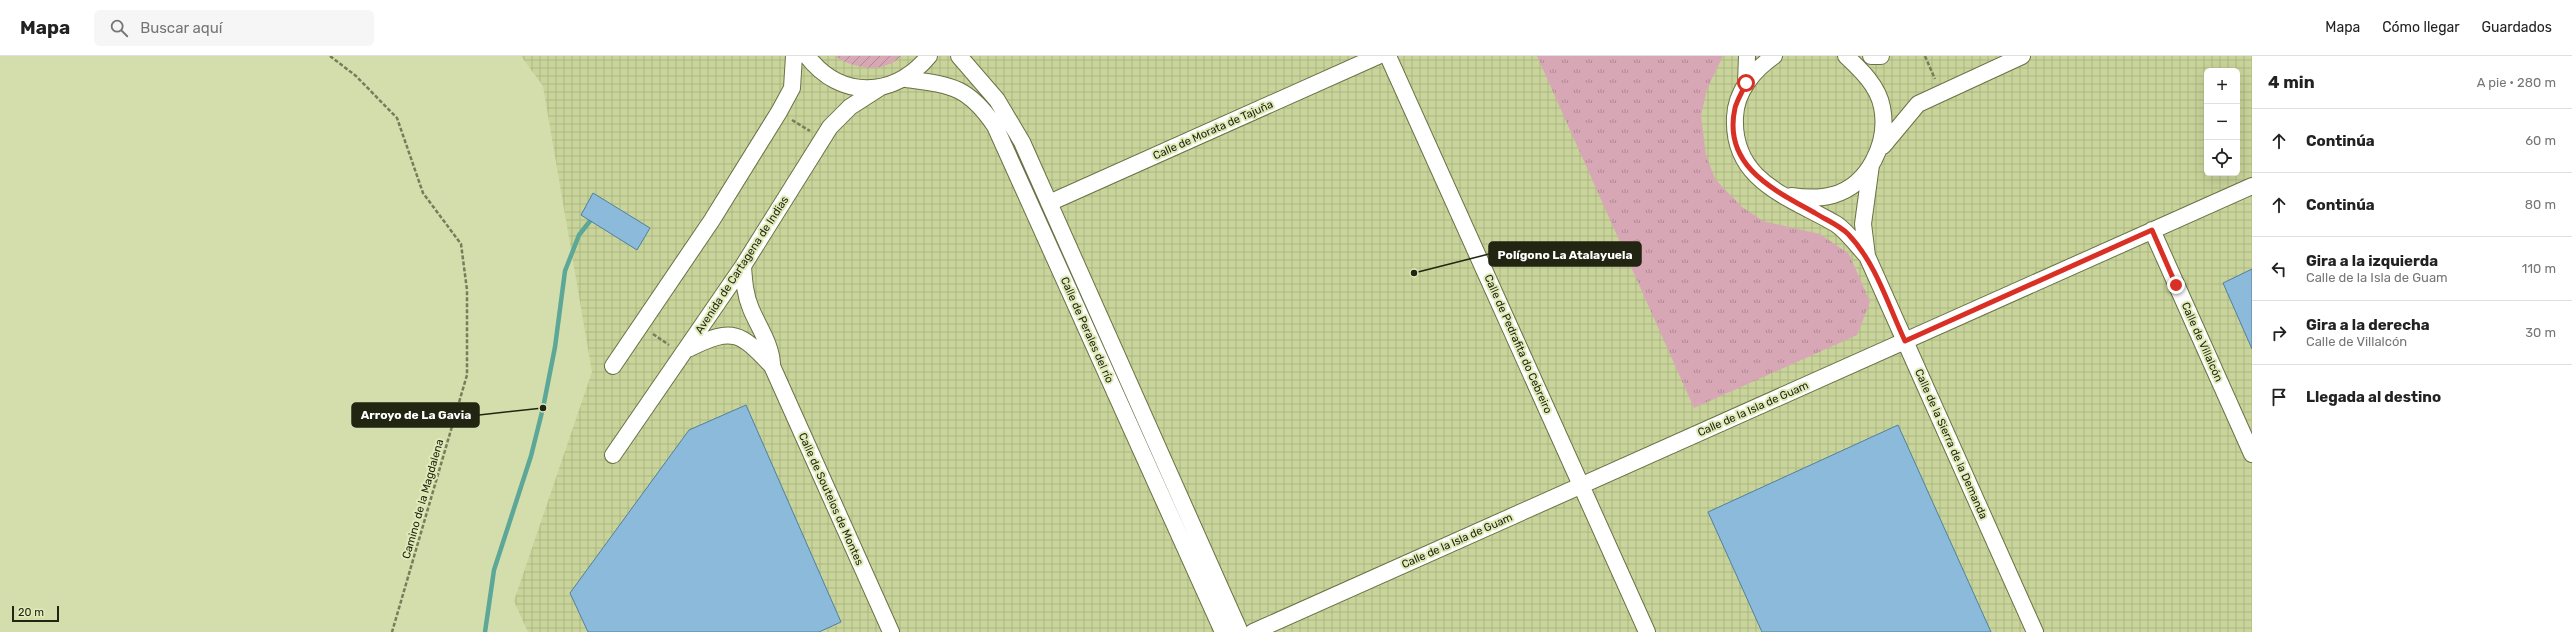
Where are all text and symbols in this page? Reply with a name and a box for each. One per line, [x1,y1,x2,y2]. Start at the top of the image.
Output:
search box [94,10,374,46]
text: Mapa [20,16,70,39]
icon: search [108,17,130,39]
text: Buscar aquí [140,19,222,37]
text: Mapa [2325,19,2360,36]
text: Cómo llegar [2382,19,2460,36]
text: Guardados [2482,19,2552,36]
map controls [2204,68,2240,176]
button: + [2204,68,2240,104]
text: 4 min [2268,72,2315,92]
route start [1737,74,1755,92]
text: A pie · 280 m [2477,75,2556,90]
street label: Calle de Morata de Tajuña [1151,98,1275,162]
button: − [2204,104,2240,140]
icon: ahead [2268,130,2290,152]
text: Continúa [2306,132,2375,150]
text: 60 m [2525,133,2556,148]
button: locate [2204,140,2240,176]
street label: Avenida de Cartagena de Indias [693,194,792,336]
icon: ahead [2268,194,2290,216]
text: Continúa [2306,196,2375,214]
text: 80 m [2525,197,2556,212]
callout: Polígono La Atalayuela [1489,242,1641,266]
text: Polígono La Atalayuela [1498,248,1632,262]
text: Gira a la izquierda [2306,252,2438,270]
icon: left [2268,258,2290,280]
text: 110 m [2522,261,2556,276]
text: Calle de la Isla de Guam [2306,270,2448,285]
street label: Calle de Pedrafita do Cebreiro [1481,272,1555,416]
street label: Calle de Perales del río [1058,275,1116,385]
route end [2167,276,2185,294]
street label: Calle de Villalcón [2179,300,2225,384]
text: Gira a la derecha [2306,316,2430,334]
icon: right [2268,322,2290,344]
text: 30 m [2525,325,2556,340]
text: Calle de Villalcón [2306,334,2407,349]
street label: Calle de la Sierra de la Demanda [1912,367,1990,521]
street label: Calle de la Isla de Guam [1696,379,1811,439]
icon: arrive [2268,386,2290,408]
text: Llegada al destino [2306,388,2441,406]
callout: Arroyo de La Gavia [352,403,479,427]
text: Arroyo de La Gavia [361,408,471,422]
street label: Calle de Soutelos de Montes [796,431,866,568]
street label: Camino de la Magdalena [400,438,446,560]
street label: Calle de la Isla de Guam [1400,511,1515,571]
scale bar [12,604,59,623]
text: 20 m [18,606,44,619]

